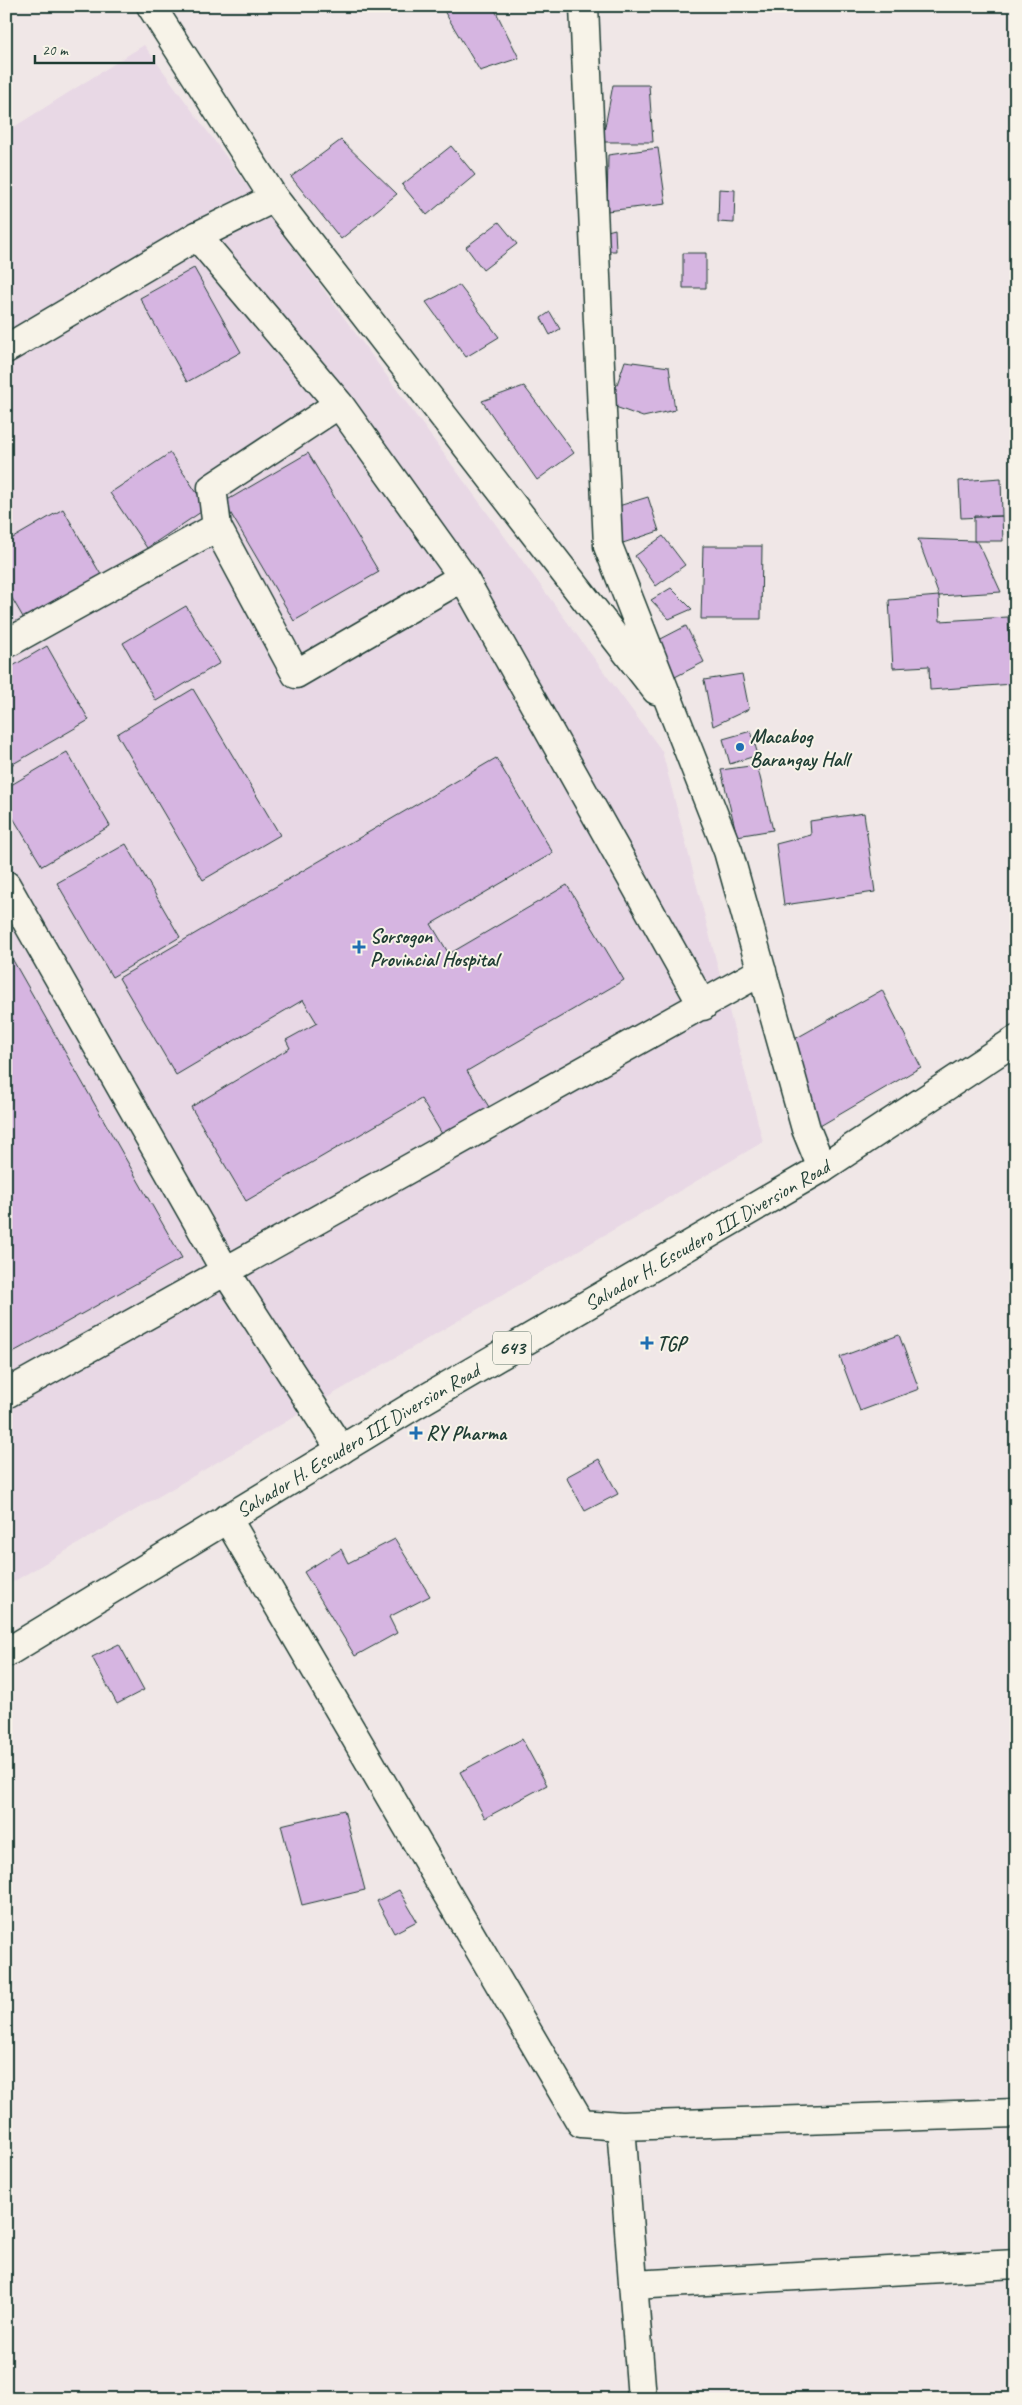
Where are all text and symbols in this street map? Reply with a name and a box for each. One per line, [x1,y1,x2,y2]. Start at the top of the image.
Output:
scale bar [35,32,154,64]
text: 20 m [42,41,69,60]
place label: Macabog Barangay Hall [750,724,852,772]
marker: Macabog Barangay Hall [734,741,746,753]
place label: Sorsogon Provincial Hospital [370,924,502,972]
marker: Sorsogon Provincial Hospital [352,940,366,954]
street label: Salvador H. Escudero III Diversion Road [580,1152,837,1316]
place label: TGP [657,1331,689,1356]
road number: 643 [493,1332,531,1365]
marker: TGP [641,1337,653,1349]
street label: Salvador H. Escudero III Diversion Road [231,1356,486,1523]
place label: RY Pharma [426,1421,508,1446]
marker: RY Pharma [410,1427,422,1439]

